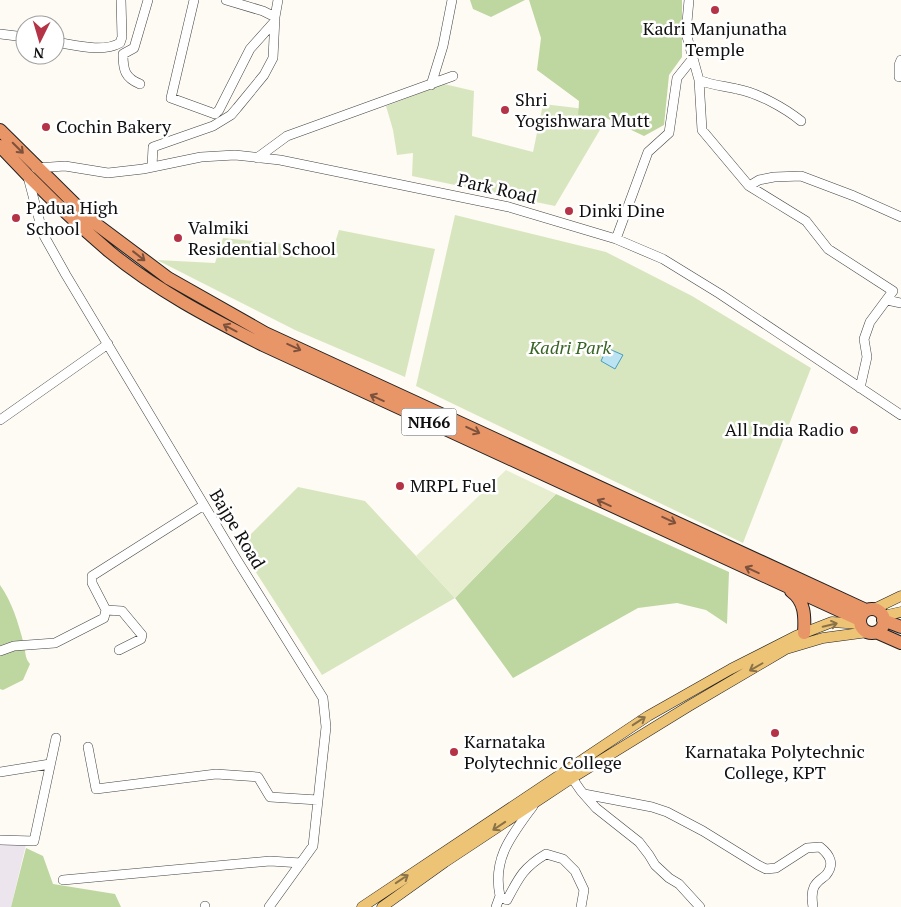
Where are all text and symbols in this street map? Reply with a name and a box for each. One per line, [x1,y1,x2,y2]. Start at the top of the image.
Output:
marker: Kadri Manjunatha Temple [709,4,721,16]
north arrow [15,15,65,65]
place label: Kadri Manjunatha Temple [643,16,787,61]
text: N [32,43,45,63]
place label: Shri Yogishwara Mutt [515,87,650,132]
marker: Shri Yogishwara Mutt [499,104,511,116]
place label: Cochin Bakery [56,114,172,138]
marker: Cochin Bakery [40,121,52,133]
one-way arrow [12,142,24,155]
street label: Park Road [455,167,539,209]
place label: Padua High School [26,195,119,240]
place label: Dinki Dine [579,198,665,222]
marker: Dinki Dine [563,205,575,217]
marker: Padua High School [10,212,22,224]
place label: Valmiki Residential School [188,215,336,260]
marker: Valmiki Residential School [172,232,184,244]
one-way arrow [132,251,145,262]
one-way arrow [223,323,238,333]
park label: Kadri Park [528,335,611,359]
one-way arrow [286,342,301,352]
one-way arrow [370,393,385,402]
road number: NH66 [402,408,456,436]
place label: All India Radio [725,417,844,441]
marker: All India Radio [848,424,860,436]
one-way arrow [465,425,480,435]
place label: MRPL Fuel [410,473,497,497]
marker: MRPL Fuel [394,480,406,492]
street label: Bajpe Road [205,484,271,573]
one-way arrow [597,497,612,507]
one-way arrow [661,515,676,525]
one-way arrow [745,565,760,575]
one-way arrow [822,619,838,629]
one-way arrow [749,662,764,672]
one-way arrow [632,716,646,727]
marker: Karnataka Polytechnic College, KPT [769,727,781,739]
place label: Karnataka Polytechnic College [464,729,622,774]
place label: Karnataka Polytechnic College, KPT [685,739,865,784]
marker: Karnataka Polytechnic College [448,746,460,758]
one-way arrow [492,821,506,831]
one-way arrow [394,874,408,884]

